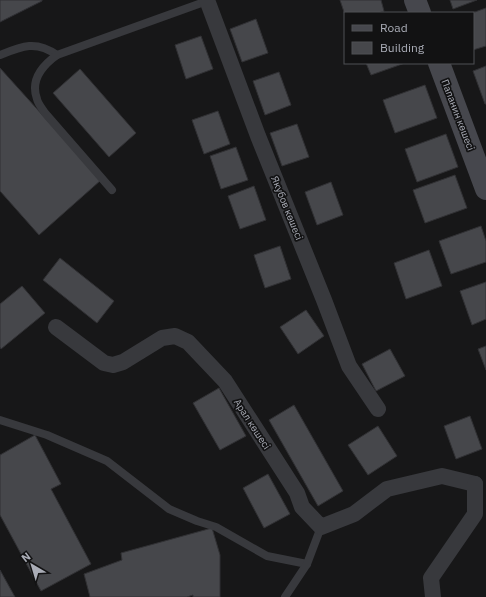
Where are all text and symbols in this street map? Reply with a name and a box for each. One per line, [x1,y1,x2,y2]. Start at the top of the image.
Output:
legend [344,12,474,64]
text: Road [380,20,408,35]
text: Building [380,40,425,55]
street label: Папанин көшесі [438,78,478,152]
street label: Якубов көшесі [268,174,306,242]
street label: Арал көшесі [231,396,273,452]
north arrow [12,545,52,585]
text: N [18,549,33,565]

